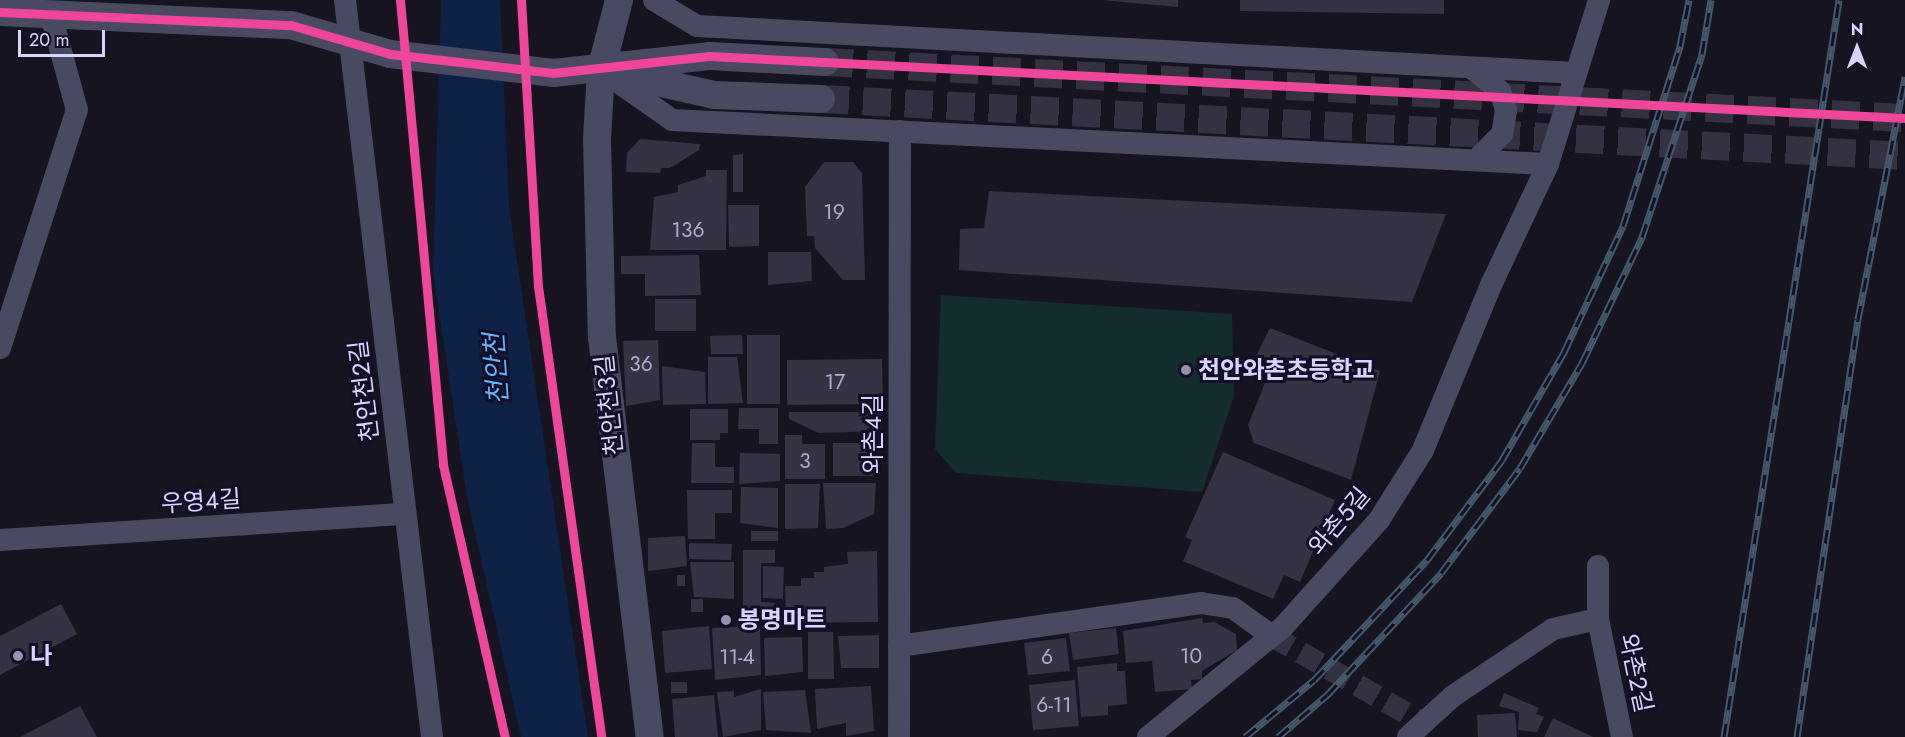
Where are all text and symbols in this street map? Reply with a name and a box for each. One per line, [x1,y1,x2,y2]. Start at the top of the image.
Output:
scale bar [21,18,108,56]
north arrow [1827,18,1887,78]
text: N [1851,18,1863,41]
text: 20 m [29,27,69,53]
house number: 19 [823,199,845,225]
house number: 136 [671,217,705,243]
water label: 천안천 [479,332,515,406]
street label: 천안천2길 [343,339,385,443]
house number: 36 [629,351,653,377]
street label: 천안천3길 [589,353,629,457]
place label: 천안와촌초등학교 [1198,356,1375,384]
marker: 천안와촌초등학교 [1179,363,1193,377]
house number: 17 [825,369,845,395]
street label: 와촌4길 [859,394,887,474]
house number: 3 [799,448,811,474]
street label: 와촌5길 [1302,481,1376,561]
street label: 우영4길 [160,484,242,518]
place label: 봉명마트 [738,606,826,634]
marker: 봉명마트 [719,613,733,627]
street label: 와촌2길 [1614,631,1658,715]
place label: 나 [30,642,52,670]
house number: 10 [1180,643,1202,669]
house number: 11-4 [719,644,755,670]
house number: 6 [1041,644,1053,670]
marker: 나 [11,649,25,663]
house number: 6-11 [1036,692,1072,718]

